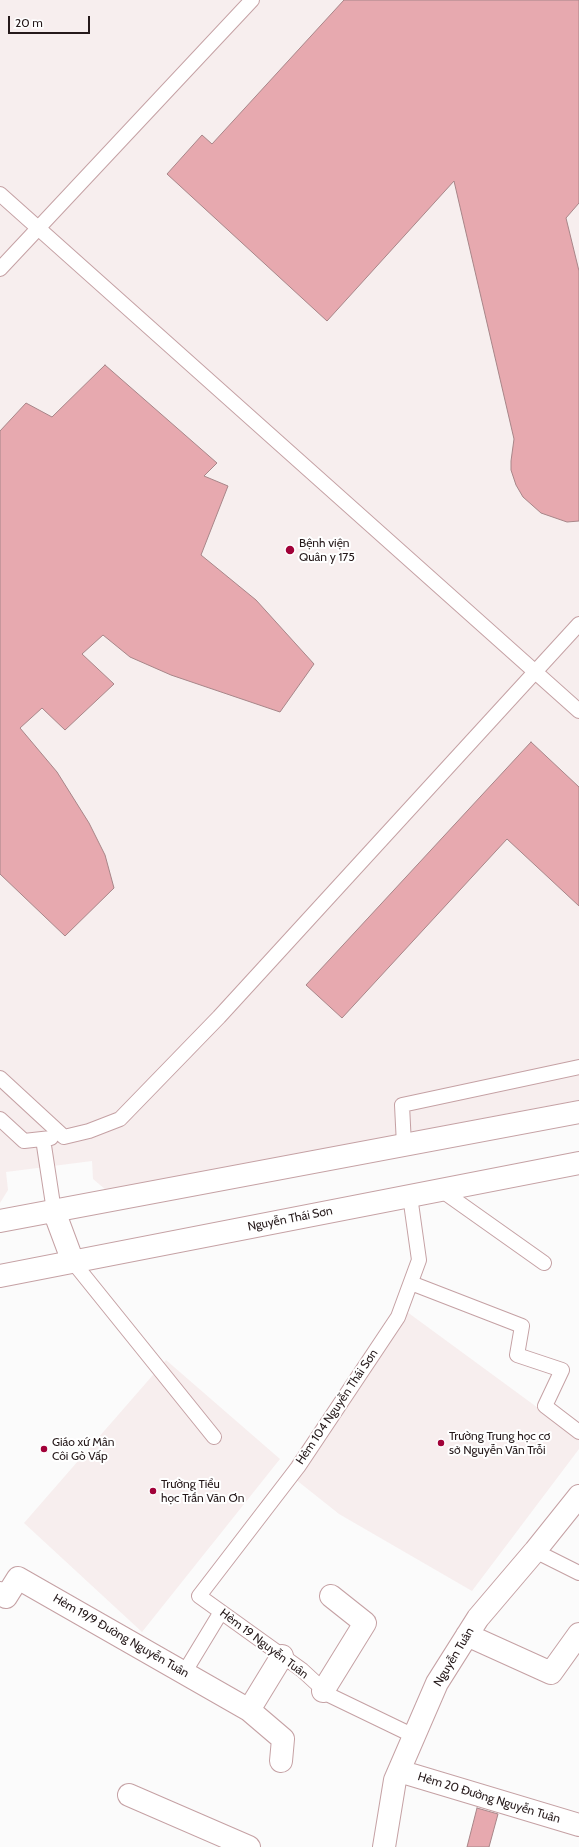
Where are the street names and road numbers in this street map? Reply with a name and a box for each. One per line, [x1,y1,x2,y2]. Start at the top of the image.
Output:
street label: Nguyễn Thái Sơn [246,1204,334,1234]
street label: Hẻm 104 Nguyễn Thái Sơn [293,1347,381,1467]
street label: Hẻm 19/9 Đường Nguyễn Tuân [50,1591,192,1681]
street label: Hẻm 19 Nguyễn Tuân [217,1606,311,1682]
street label: Nguyễn Tuân [431,1625,477,1689]
street label: Hẻm 20 Đường Nguyễn Tuân [416,1769,562,1827]

